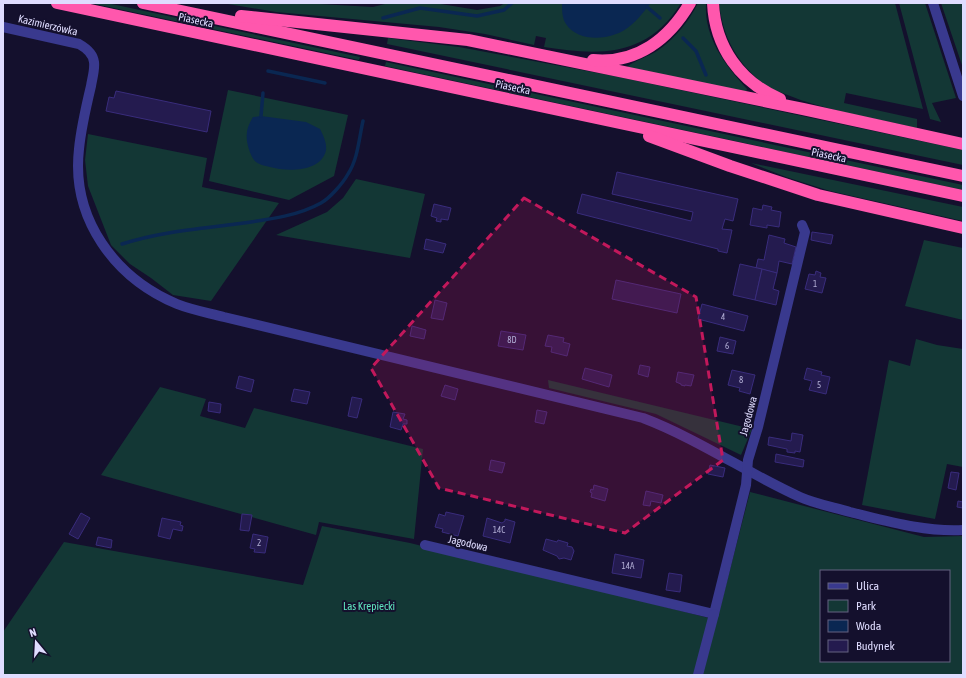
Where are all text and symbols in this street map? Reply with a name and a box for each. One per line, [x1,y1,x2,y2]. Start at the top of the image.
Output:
street label: Piasecka [177,10,215,30]
street label: Kazimierzówka [17,12,79,38]
street label: Piasecka [494,77,532,97]
street label: Piasecka [810,145,848,165]
house number: 1 [813,279,817,289]
house number: 4 [721,312,725,322]
house number: 8D [507,335,517,345]
house number: 6 [725,341,729,351]
house number: 8 [739,375,743,385]
house number: 5 [817,380,821,390]
street label: Jagodowa [737,395,759,437]
house number: 14C [493,525,505,535]
street label: Jagodowa [447,533,489,553]
house number: 2 [257,538,261,548]
house number: 14A [622,561,635,571]
legend [820,570,950,662]
text: Ulica [856,579,879,593]
text: Park [856,599,877,613]
park label: Las Krępiecki [343,600,395,612]
text: Woda [856,619,881,633]
north arrow [16,622,56,662]
text: N [28,626,38,639]
text: Budynek [856,639,895,653]

